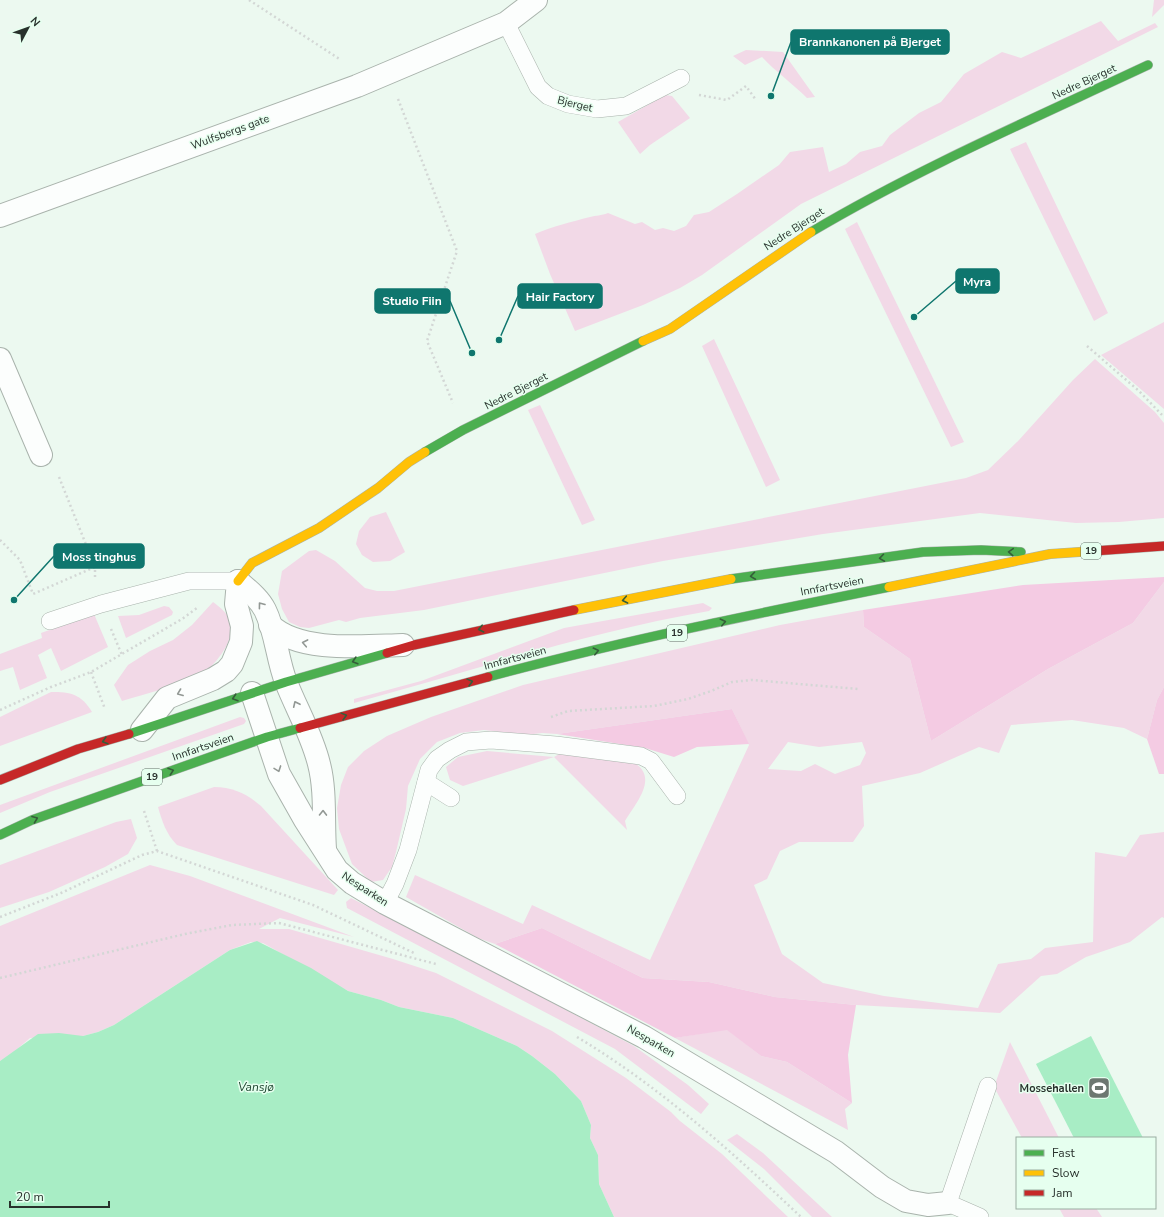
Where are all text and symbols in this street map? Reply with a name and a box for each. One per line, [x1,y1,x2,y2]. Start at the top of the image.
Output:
north arrow [8,8,48,48]
text: N [27,14,44,30]
callout: Brannkanonen på Bjerget [791,30,949,54]
text: Brannkanonen på Bjerget [799,34,941,50]
street label: Nedre Bjerget [1050,61,1118,103]
street label: Bjerget [556,92,594,116]
street label: Wulfsbergs gate [189,111,271,153]
street label: Nedre Bjerget [761,204,827,254]
callout: Myra [956,269,999,293]
text: Myra [963,274,991,290]
callout: Hair Factory [518,284,602,308]
callout: Studio Fiin [375,289,450,313]
text: Hair Factory [526,289,595,305]
text: Studio Fiin [382,293,442,309]
street label: Nedre Bjerget [482,369,550,413]
road number: 19 [1081,543,1101,559]
callout: Moss tinghus [54,544,144,568]
one-way arrow [1008,547,1014,556]
text: Moss tinghus [62,549,136,565]
one-way arrow [879,553,885,562]
one-way arrow [750,571,756,580]
street label: Innfartsveien [799,573,865,599]
one-way arrow [622,595,629,603]
one-way arrow [258,602,266,609]
one-way arrow [720,619,726,627]
one-way arrow [478,625,484,633]
road number: 19 [667,625,687,641]
one-way arrow [302,639,308,647]
street label: Innfartsveien [482,642,548,674]
one-way arrow [593,647,599,655]
one-way arrow [352,657,359,665]
one-way arrow [466,678,473,687]
one-way arrow [177,689,184,697]
one-way arrow [232,693,239,702]
one-way arrow [293,700,301,708]
one-way arrow [341,712,347,720]
street label: Innfartsveien [170,729,236,765]
one-way arrow [101,736,108,745]
one-way arrow [273,766,282,773]
one-way arrow [167,767,174,775]
road number: 19 [142,769,162,785]
one-way arrow [319,810,327,816]
one-way arrow [32,815,39,823]
street label: Nesparken [339,868,391,910]
street label: Nesparken [624,1021,678,1061]
sports icon: Mossehallen [1086,1075,1112,1101]
water label: Vansjø [238,1079,274,1095]
place label: Mossehallen [1020,1081,1084,1096]
legend [1016,1137,1156,1209]
text: Fast [1052,1145,1075,1161]
text: Slow [1052,1165,1080,1181]
scale bar [10,1183,109,1209]
text: Jam [1051,1185,1073,1201]
text: 20 m [16,1189,44,1205]

